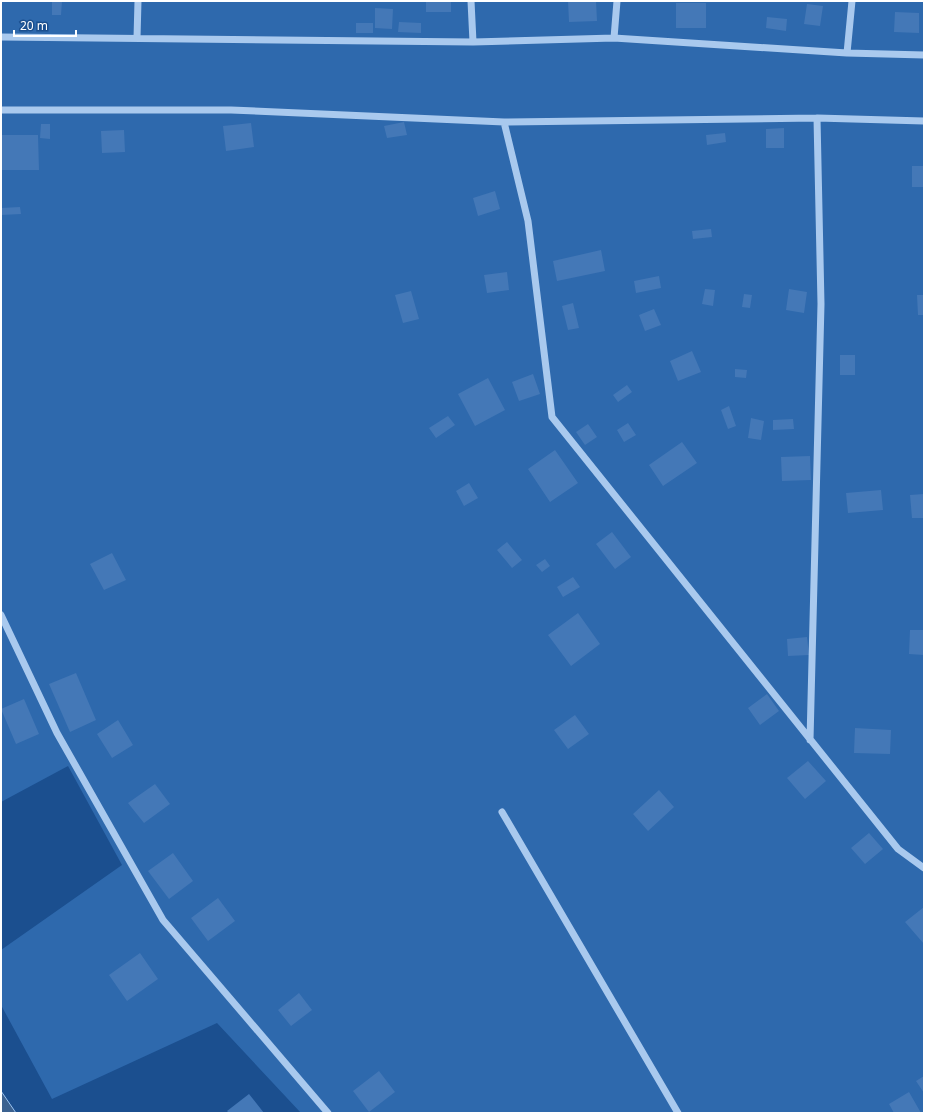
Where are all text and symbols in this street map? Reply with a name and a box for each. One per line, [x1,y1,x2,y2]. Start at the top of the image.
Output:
scale bar [14,12,76,38]
text: 20 m [20,17,48,34]

